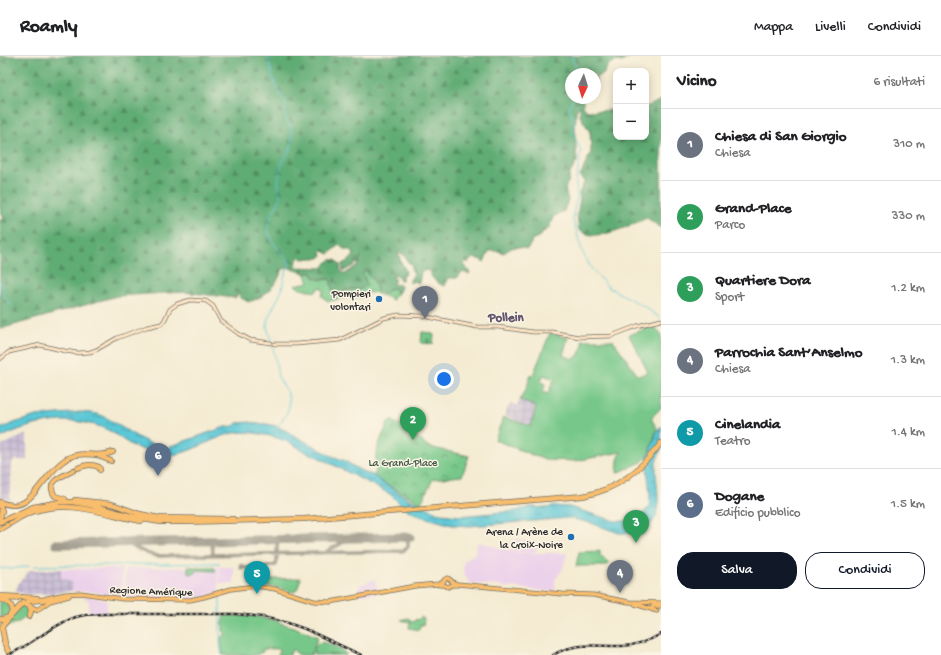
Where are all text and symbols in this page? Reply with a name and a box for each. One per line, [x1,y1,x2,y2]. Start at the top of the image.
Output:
text: Roamly [20,16,77,39]
text: Mappa [754,19,793,36]
text: Livelli [815,19,846,36]
text: Condividi [868,19,921,36]
north arrow [565,68,601,104]
map controls [613,68,649,140]
button: + [613,68,649,104]
text: Vicino [677,72,717,92]
text: 6 risultati [874,75,925,90]
button: − [613,104,649,140]
text: Chiesa di San Giorgio [715,128,847,146]
text: 1 [687,137,693,152]
text: 310 m [893,137,925,152]
text: Chiesa [715,146,751,161]
text: Grand-Place [715,200,791,218]
text: 2 [687,209,693,224]
text: 330 m [892,209,925,224]
text: Parco [715,218,745,233]
text: Quartiere Dora [715,272,811,290]
text: 3 [687,281,693,296]
text: 1.2 km [891,281,925,296]
pin: 1 [412,286,438,319]
place label: Pompieri volontari [330,289,371,314]
text: Sport [715,290,744,305]
marker: Pompieri volontari [374,294,384,304]
district label: Pollein [487,311,524,326]
text: Parrochia Sant’Anselmo [715,344,863,362]
text: 4 [687,353,693,368]
text: 1.3 km [891,353,925,368]
text: Chiesa [715,362,751,377]
your location [434,369,454,389]
pin: 2 [400,407,426,440]
text: Cinelandia [715,416,780,434]
text: 5 [687,425,693,440]
text: 1.4 km [891,425,925,440]
text: Teatro [715,434,751,449]
pin: 6 [145,443,171,476]
park label: La Grand-Place [369,458,438,470]
text: Dogane [715,488,764,506]
text: 6 [687,497,693,512]
text: 1.5 km [891,497,925,512]
text: Edificio pubblico [715,506,800,521]
pin: 3 [623,510,649,543]
place label: Arena / Arène de la Croix-Noire [486,527,563,552]
marker: Arena / Arène de la Croix-Noire [566,532,576,542]
button: Salva [677,552,797,589]
button: Condividi [805,552,925,589]
pin: 4 [607,560,633,593]
pin: 5 [244,561,270,594]
street label: Regione Amérique [109,585,193,599]

